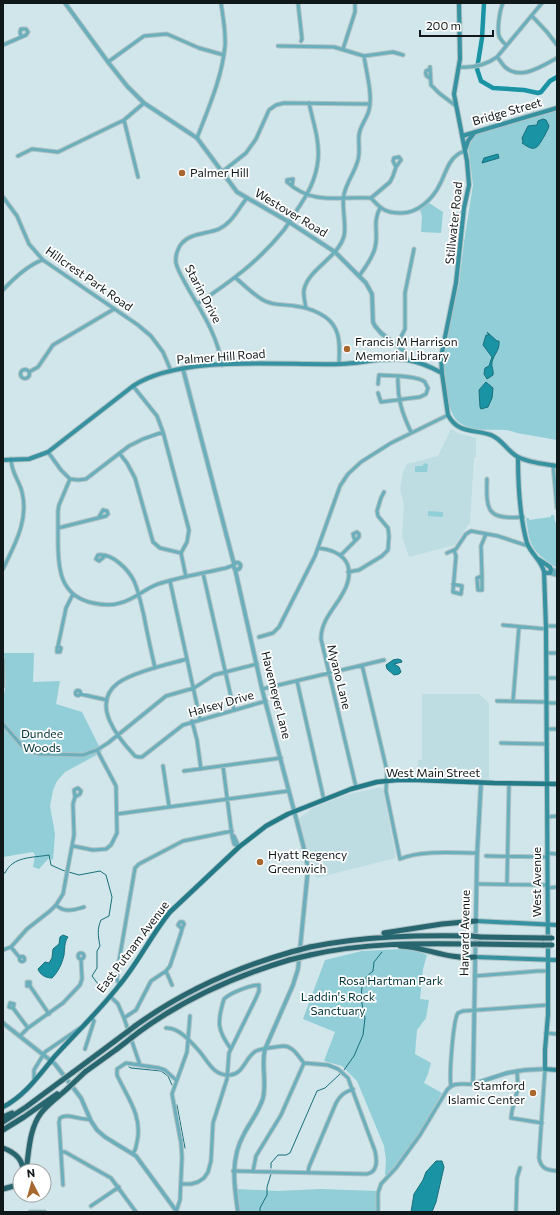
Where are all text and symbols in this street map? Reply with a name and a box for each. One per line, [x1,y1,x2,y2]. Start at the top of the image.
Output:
scale bar [420,12,493,38]
text: 200 m [426,18,461,32]
street label: Bridge Street [470,94,543,128]
place label: Palmer Hill [190,165,249,179]
marker: Palmer Hill [177,168,187,178]
street label: Stillwater Road [442,181,464,265]
street label: Westover Road [253,185,330,239]
street label: Hillcrest Park Road [43,243,136,314]
street label: Starin Drive [183,262,225,325]
place label: Francis M Harrison Memorial Library [355,334,458,362]
marker: Francis M Harrison Memorial Library [342,344,352,354]
street label: Palmer Hill Road [176,346,266,366]
street label: Myano Lane [325,643,355,711]
street label: Havemeyer Lane [259,649,295,740]
street label: Halsey Drive [186,687,255,719]
park label: Dundee Woods [21,726,63,754]
street label: West Main Street [386,765,480,779]
place label: Hyatt Regency Greenwich [268,847,347,875]
street label: West Avenue [529,847,543,917]
marker: Hyatt Regency Greenwich [255,857,265,867]
street label: Harvard Avenue [456,890,472,976]
street label: East Putnam Avenue [93,898,171,995]
park label: Rosa Hartman Park [339,973,444,987]
park label: Laddin's Rock Sanctuary [301,989,376,1017]
place label: Stamford Islamic Center [448,1078,525,1106]
marker: Stamford Islamic Center [528,1088,538,1098]
north arrow [12,1163,52,1203]
text: N [26,1166,36,1179]

